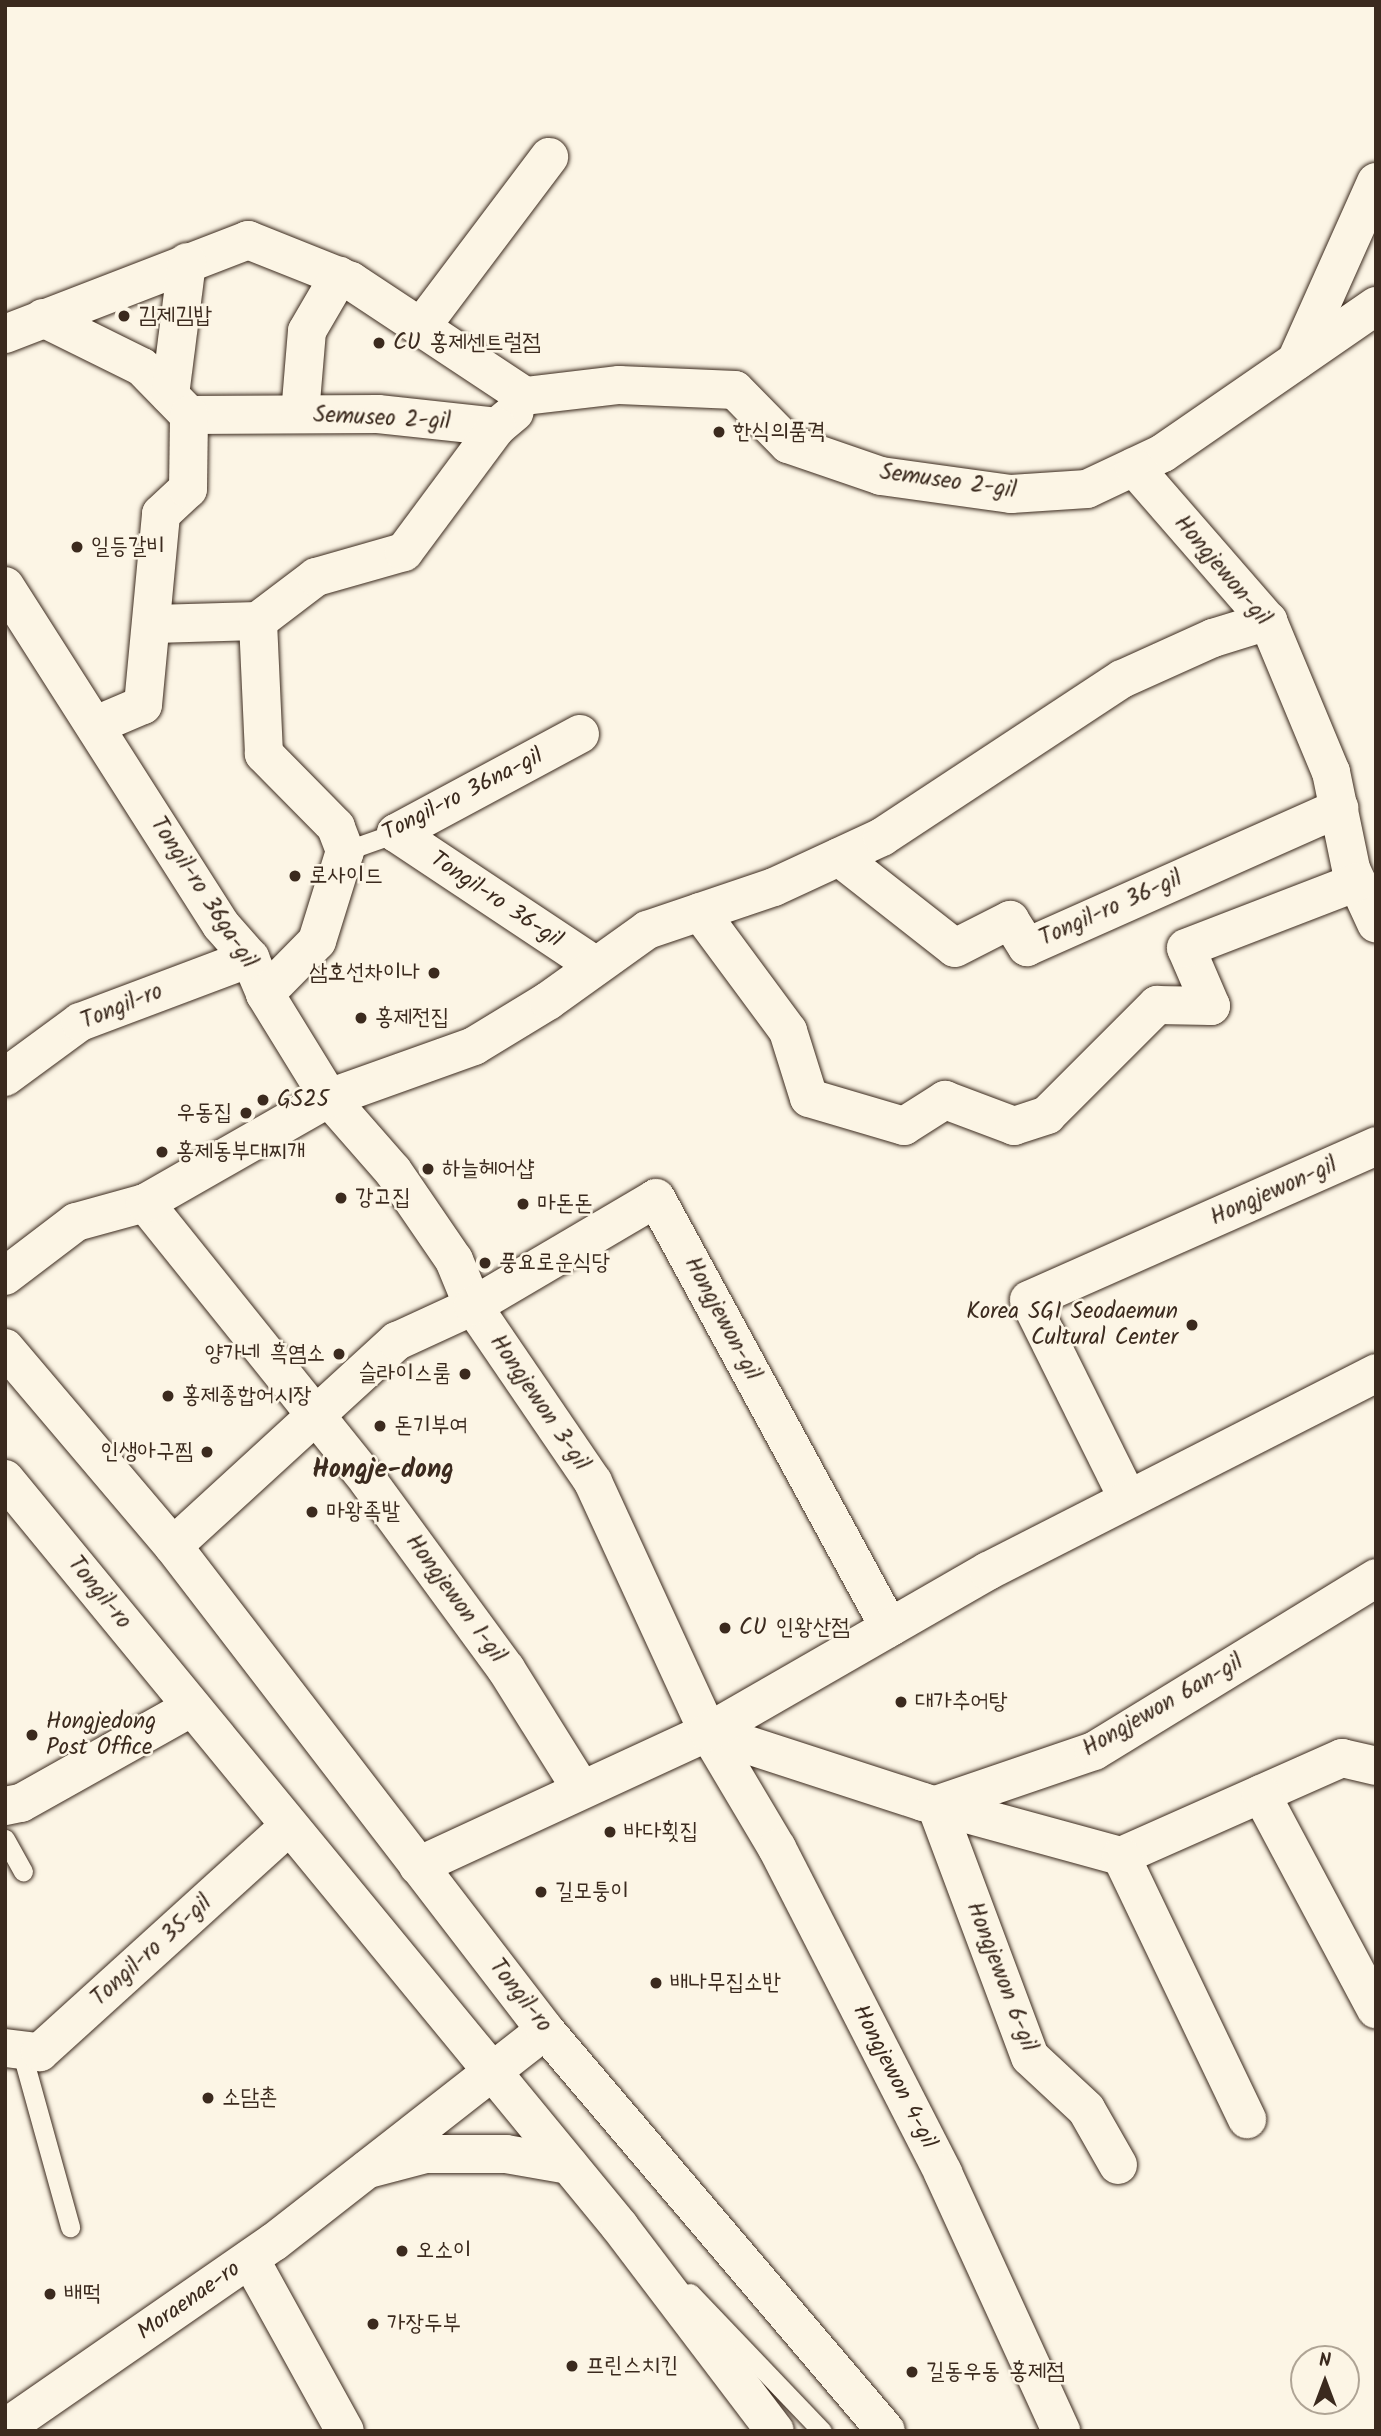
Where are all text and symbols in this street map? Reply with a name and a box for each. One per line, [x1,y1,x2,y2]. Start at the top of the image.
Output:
place label: 김제김밥 [138,302,212,330]
marker: 김제김밥 [116,308,132,324]
place label: CU 홍제센트럴점 [393,329,541,357]
marker: CU 홍제센트럴점 [371,335,387,351]
street label: Semuseo 2-gil [313,402,451,436]
place label: 한식의품격 [733,418,826,446]
marker: 한식의품격 [711,424,727,440]
street label: Semuseo 2-gil [878,459,1018,505]
street label: Hongjewon-gil [1168,510,1276,632]
place label: 일등갈비 [91,533,165,561]
marker: 일등갈비 [69,539,85,555]
street label: Tongil-ro 36na-gil [378,743,548,847]
street label: Tongil-ro 36ga-gil [144,812,262,974]
street label: Tongil-ro 36-gil [425,846,567,954]
place label: 로사이드 [309,862,383,890]
street label: Tongil-ro 36-gil [1035,865,1187,953]
marker: 로사이드 [287,868,303,884]
place label: 삼호선차이나 [309,959,420,987]
marker: 삼호선차이나 [426,965,442,981]
street label: Tongil-ro [77,978,167,1036]
place label: 홍제전집 [375,1004,449,1032]
marker: 홍제전집 [353,1010,369,1026]
place label: GS25 [277,1086,329,1114]
marker: GS25 [255,1092,271,1108]
place label: 우동집 [176,1099,232,1127]
marker: 우동집 [238,1105,254,1121]
place label: 홍제동부대찌개 [176,1138,306,1166]
marker: 홍제동부대찌개 [154,1144,170,1160]
street label: Hongjewon-gil [1206,1152,1342,1232]
place label: 하늘헤어샵 [442,1155,535,1183]
marker: 하늘헤어샵 [420,1161,436,1177]
place label: 강고집 [355,1184,411,1212]
marker: 강고집 [333,1190,349,1206]
place label: 마돈돈 [537,1190,593,1218]
marker: 마돈돈 [515,1196,531,1212]
place label: 풍요로운식당 [499,1249,610,1277]
street label: Hongjewon-gil [678,1253,766,1385]
marker: 풍요로운식당 [477,1255,493,1271]
place label: Korea SGI Seodaemun Cultural Center [966,1298,1178,1352]
marker: Korea SGI Seodaemun Cultural Center [1184,1317,1200,1333]
street label: Hongjewon 3-gil [483,1330,595,1476]
place label: 양가네 흑염소 [205,1340,325,1368]
marker: 양가네 흑염소 [331,1346,347,1362]
place label: 슬라이스룸 [358,1360,451,1388]
marker: 슬라이스룸 [457,1366,473,1382]
place label: 홍제종합어시장 [182,1382,312,1410]
marker: 홍제종합어시장 [160,1388,176,1404]
place label: 돈기부여 [394,1412,468,1440]
marker: 돈기부여 [372,1418,388,1434]
place label: 인생아구찜 [100,1438,193,1466]
marker: 인생아구찜 [199,1444,215,1460]
district label: Hongje-dong [312,1455,454,1487]
place label: 마왕족발 [326,1498,400,1526]
marker: 마왕족발 [304,1504,320,1520]
street label: Hongjewon 1-gil [399,1529,511,1669]
street label: Tongil-ro [61,1551,137,1635]
place label: CU 인왕산점 [739,1614,850,1642]
marker: CU 인왕산점 [717,1620,733,1636]
street label: Hongjewon 6an-gil [1078,1649,1248,1763]
place label: 대가추어탕 [915,1688,1008,1716]
marker: 대가추어탕 [893,1694,909,1710]
place label: Hongjedong Post Office [46,1708,156,1762]
marker: Hongjedong Post Office [24,1727,40,1743]
place label: 바다횟집 [624,1818,698,1846]
marker: 바다횟집 [602,1824,618,1840]
place label: 길모퉁이 [555,1878,629,1906]
marker: 길모퉁이 [533,1884,549,1900]
street label: Tongil-ro 35-gil [86,1890,218,2012]
street label: Hongjewon 6-gil [960,1898,1042,2056]
street label: Tongil-ro [483,1954,557,2038]
place label: 배나무집소반 [670,1969,781,1997]
marker: 배나무집소반 [648,1975,664,1991]
street label: Hongjewon 4-gil [846,2000,942,2154]
place label: 소담촌 [222,2084,278,2112]
marker: 소담촌 [200,2090,216,2106]
place label: 오소이 [416,2237,472,2265]
marker: 오소이 [394,2243,410,2259]
street label: Moraenae-ro [132,2255,246,2347]
place label: 배떡 [64,2280,101,2308]
marker: 배떡 [42,2286,58,2302]
place label: 가장두부 [387,2310,461,2338]
marker: 가장두부 [365,2316,381,2332]
north arrow [1290,2345,1360,2415]
text: N [1319,2346,1331,2376]
place label: 프린스치킨 [586,2352,679,2380]
marker: 프린스치킨 [564,2358,580,2374]
place label: 길동우동 홍제점 [926,2358,1065,2386]
marker: 길동우동 홍제점 [904,2364,920,2380]

